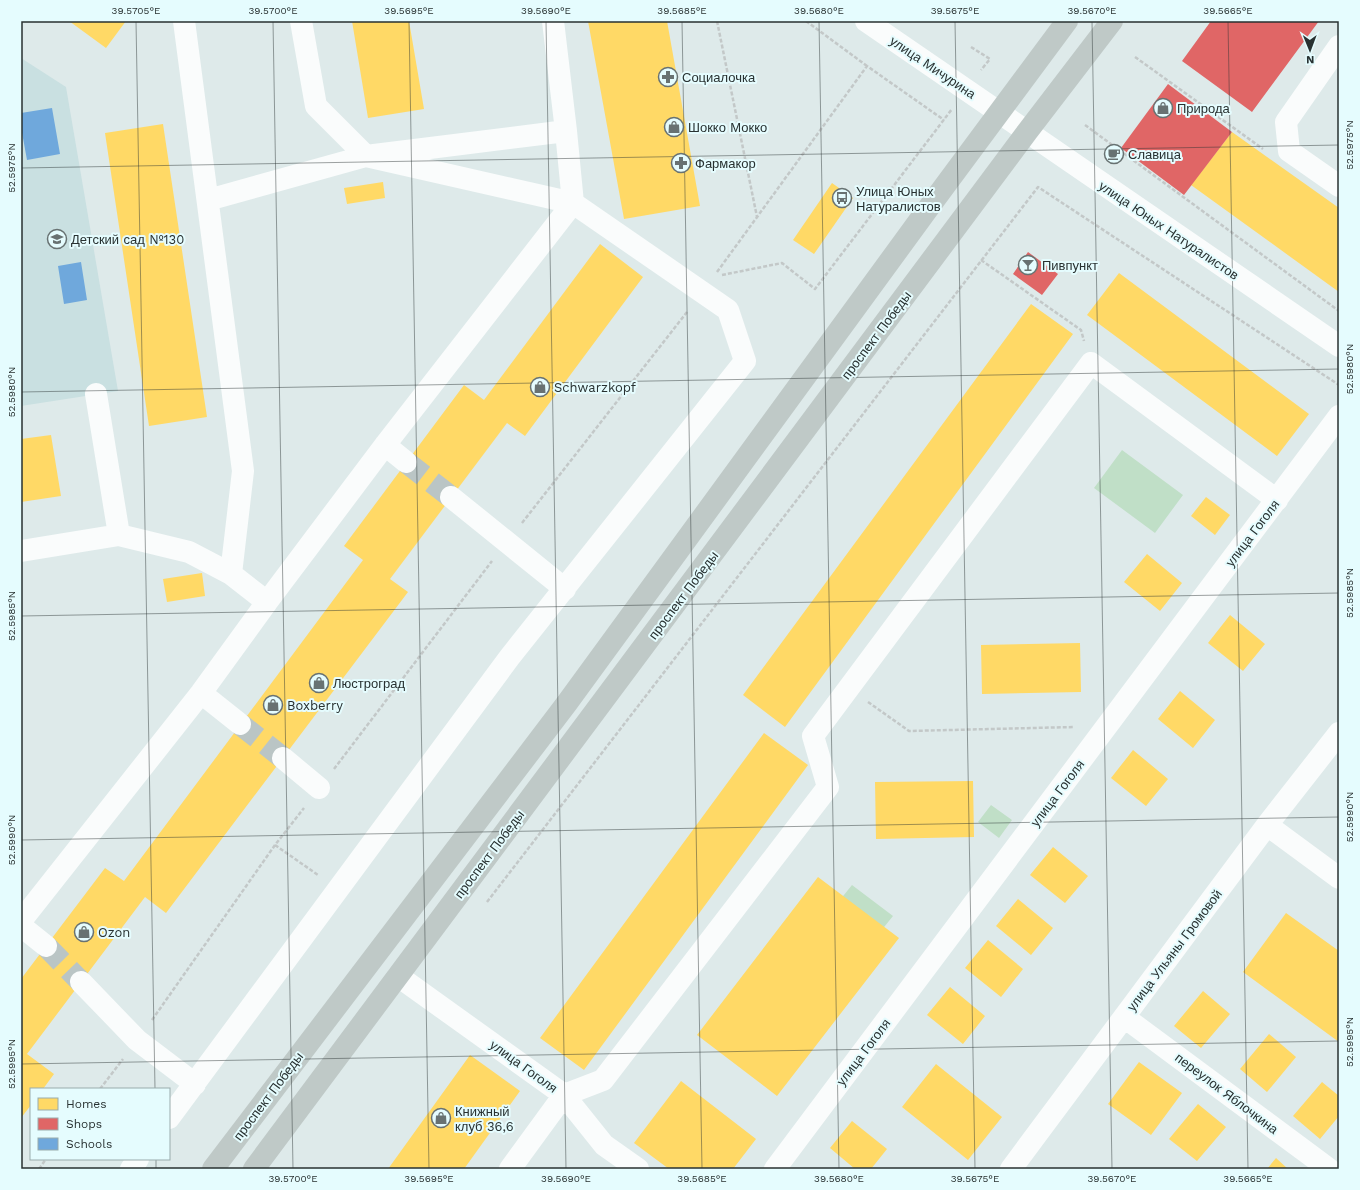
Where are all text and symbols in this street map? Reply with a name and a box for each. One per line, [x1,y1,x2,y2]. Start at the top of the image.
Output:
text: 39.5705°E [112,5,160,16]
text: 39.5700°E [248,5,298,16]
text: 39.5695°E [384,5,434,16]
text: 39.5690°E [521,5,571,16]
text: 39.5685°E [657,5,707,16]
text: 39.5680°E [794,5,844,16]
text: 39.5675°E [931,5,979,16]
text: 39.5670°E [1068,5,1116,16]
text: 39.5665°E [1203,5,1253,16]
north arrow [1290,30,1330,70]
street label: улица Мичурина [887,33,979,102]
text: N [1306,53,1314,66]
pharmacy icon: Социалочка [657,66,679,88]
place label: Социалочка [682,70,756,85]
shop icon: Природа [1152,97,1174,119]
place label: Природа [1177,101,1231,116]
shop icon: Шокко Мокко [663,116,685,138]
place label: Шокко Мокко [688,120,767,135]
text: 52.5975°N [1344,120,1355,170]
text: 52.5975°N [6,143,17,193]
cafe icon: Славица [1103,143,1125,165]
place label: Славица [1128,147,1182,162]
pharmacy icon: Фармакор [670,152,692,174]
place label: Фармакор [695,156,756,171]
street label: улица Юных Натуралистов [1096,178,1242,283]
place label: Улица Юных Натуралистов [856,184,941,214]
bus stop icon: Улица Юных Натуралистов [831,187,853,209]
school or university icon: Детский сад №130 [46,228,68,250]
place label: Детский сад №130 [71,232,184,247]
bar icon: Пивпункт [1017,254,1039,276]
place label: Пивпункт [1042,258,1098,273]
street label: проспект Победы [838,288,914,382]
text: 52.5980°N [1344,344,1355,394]
text: 52.5980°N [6,367,17,417]
shop icon: Schwarzkopf [529,376,551,398]
place label: Schwarzkopf [554,380,636,395]
street label: улица Гоголя [1222,497,1282,570]
street label: проспект Победы [645,548,721,642]
text: 52.5985°N [1344,568,1355,618]
text: 52.5985°N [6,591,17,641]
shop icon: Люстроград [308,672,330,694]
place label: Люстроград [333,676,405,691]
shop icon: Boxberry [262,694,284,716]
place label: Boxberry [287,698,343,713]
street label: улица Гоголя [1027,757,1087,830]
text: 52.5990°N [1344,792,1355,842]
street label: проспект Победы [451,807,527,901]
text: 52.5990°N [6,815,17,865]
street label: улица Ульяны Громовой [1124,887,1225,1014]
shop icon: Ozon [73,921,95,943]
place label: Ozon [98,925,130,940]
street label: улица Гоголя [833,1016,893,1089]
text: 52.5995°N [1344,1017,1355,1067]
street label: улица Гоголя [487,1037,560,1096]
text: 52.5995°N [6,1039,17,1089]
street label: проспект Победы [230,1049,306,1143]
street label: переулок Яблочкина [1172,1050,1282,1137]
legend [30,1088,170,1160]
text: Homes [66,1097,107,1111]
place label: Книжный клуб 36,6 [455,1104,514,1134]
shop icon: Книжный клуб 36,6 [430,1107,452,1129]
text: Shops [66,1117,102,1131]
text: Schools [66,1137,112,1151]
text: 39.5700°E [268,1173,318,1184]
text: 39.5695°E [404,1173,454,1184]
text: 39.5690°E [541,1173,591,1184]
text: 39.5685°E [677,1173,727,1184]
text: 39.5680°E [814,1173,864,1184]
text: 39.5675°E [951,1173,999,1184]
text: 39.5670°E [1088,1173,1136,1184]
text: 39.5665°E [1223,1173,1273,1184]

